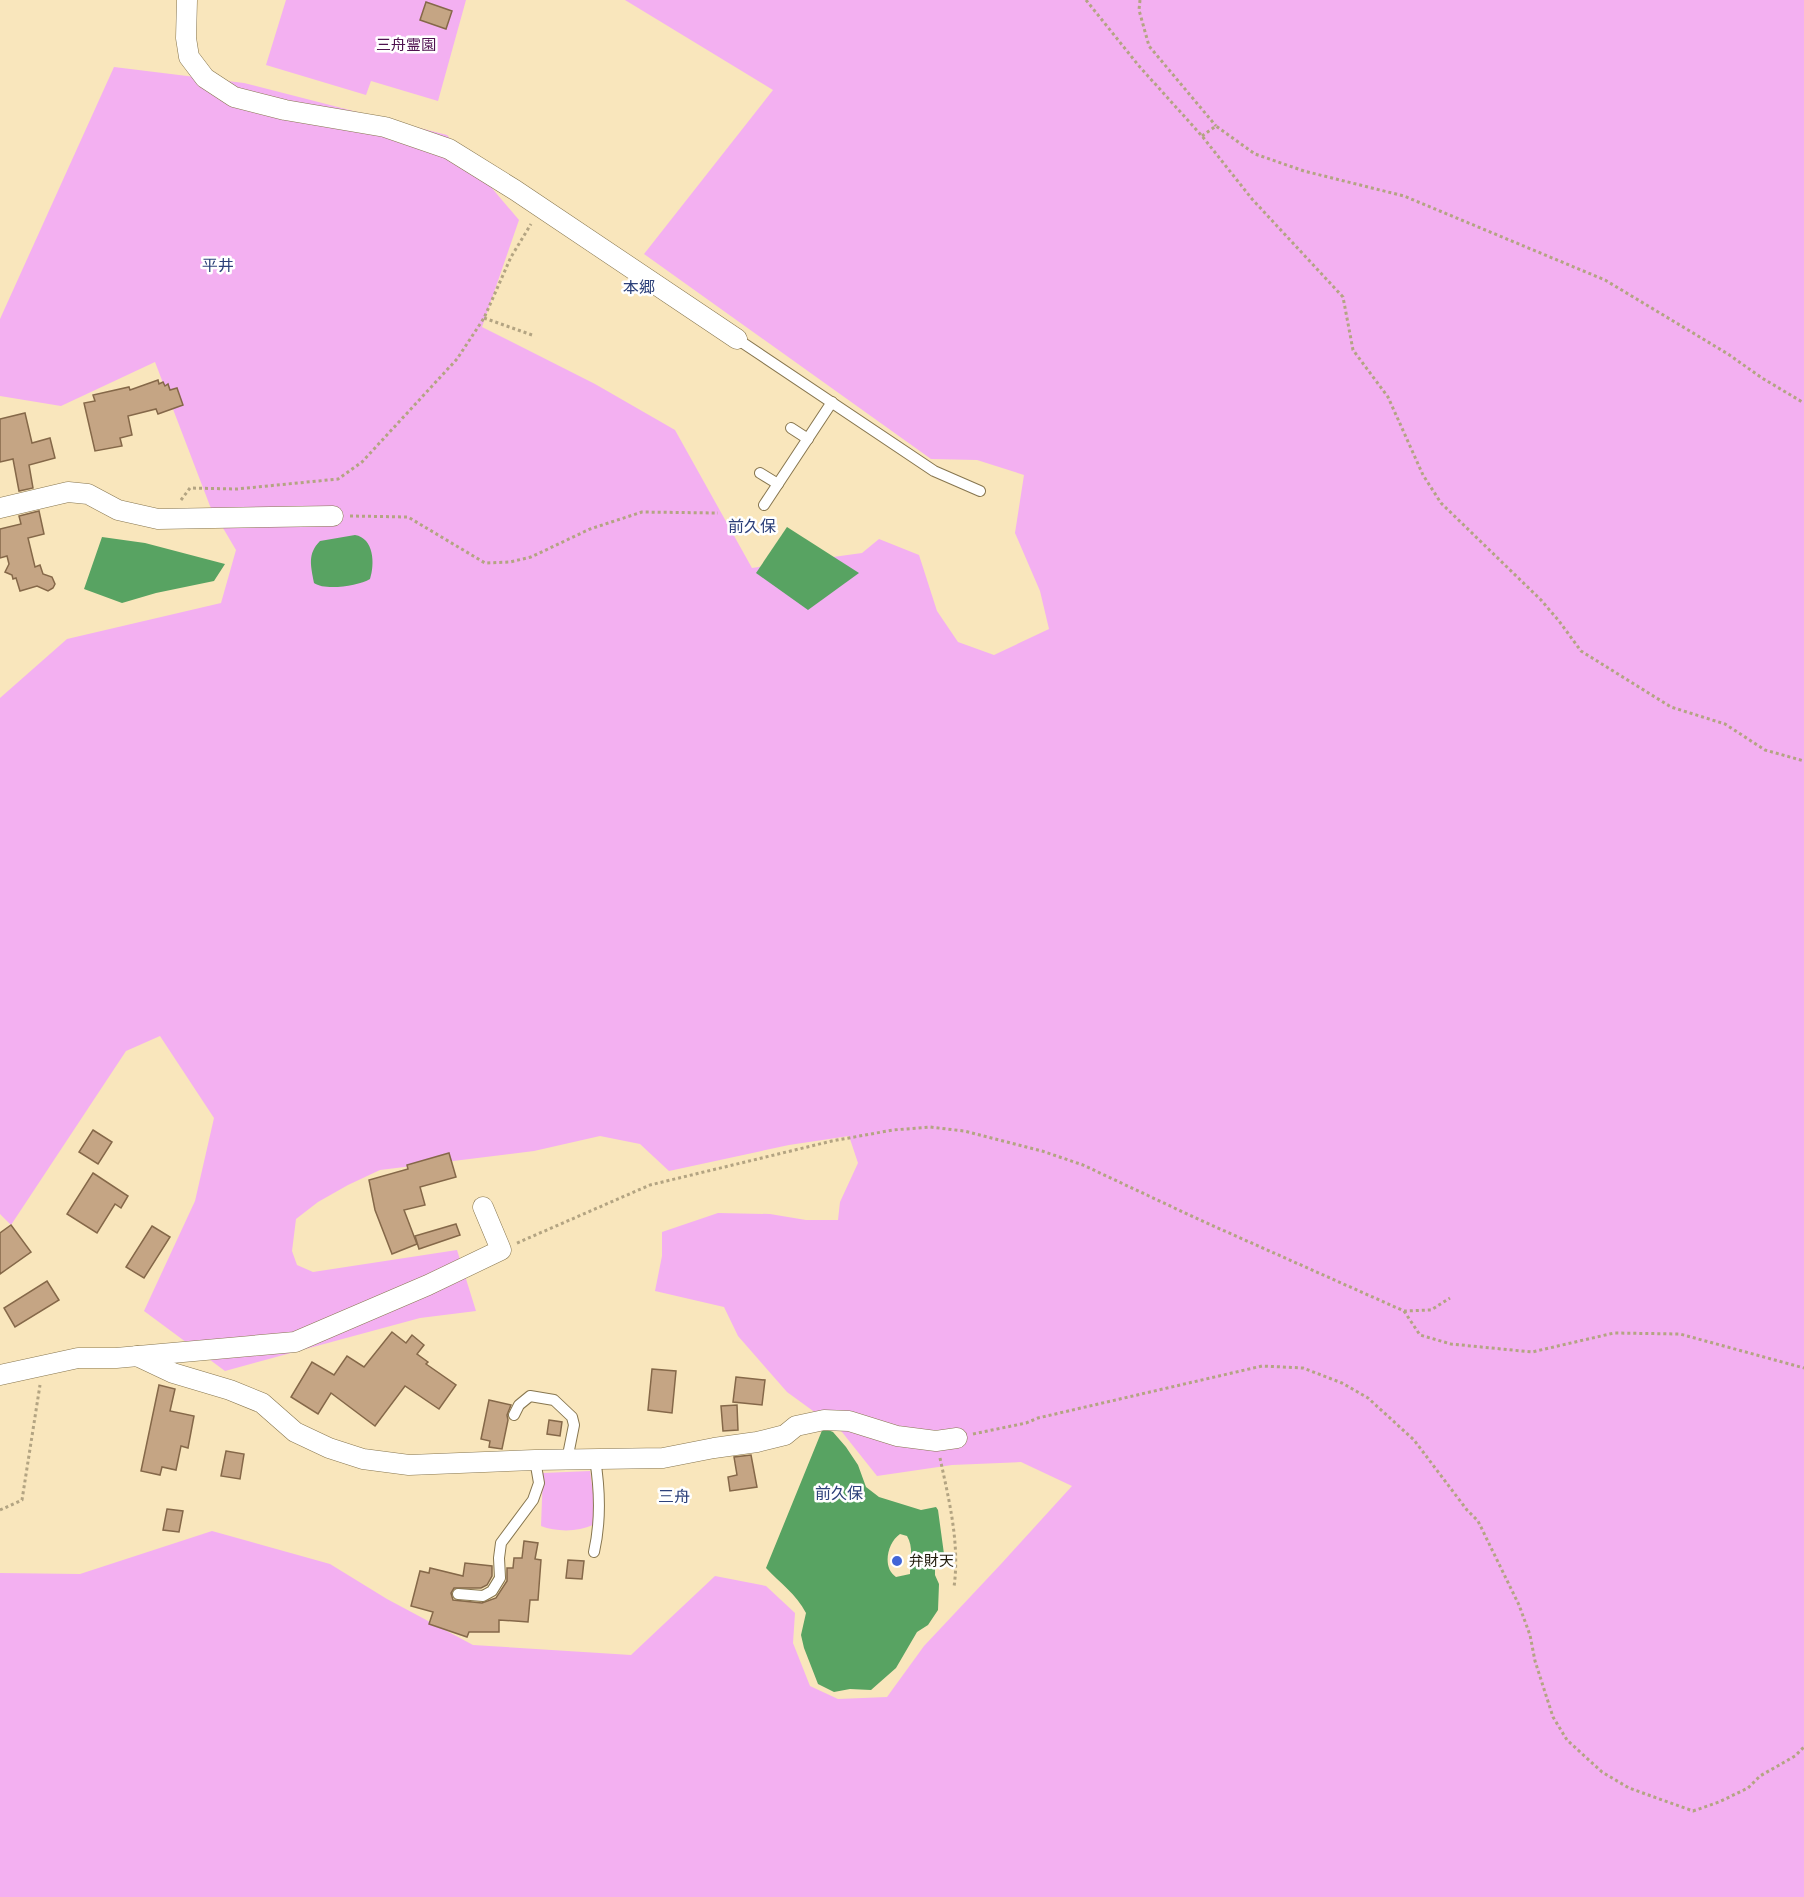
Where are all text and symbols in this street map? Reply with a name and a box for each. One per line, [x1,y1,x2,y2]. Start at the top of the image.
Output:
park label: 三舟霊園 [376,35,436,54]
district label: 平井 [202,256,234,275]
district label: 本郷 [623,278,655,297]
district label: 前久保 [728,517,776,536]
district label: 前久保 [815,1484,863,1503]
district label: 三舟 [658,1487,690,1506]
place label: 弁財天 [909,1551,954,1570]
marker: 弁財天 [890,1554,904,1568]

